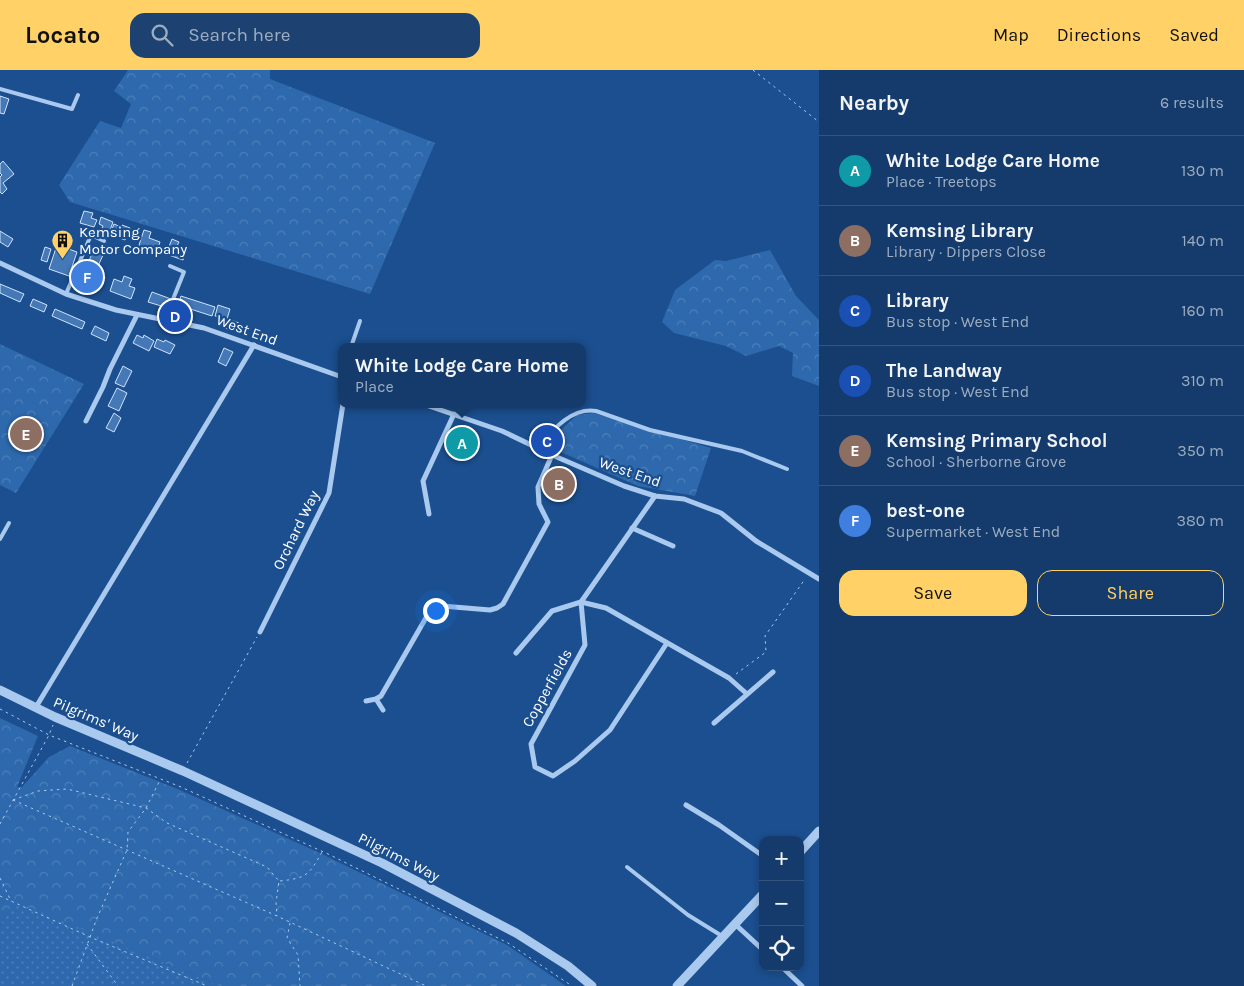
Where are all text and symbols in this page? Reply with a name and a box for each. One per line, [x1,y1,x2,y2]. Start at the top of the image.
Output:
search box [130,13,480,58]
text: Locato [25,21,100,49]
icon: search [148,21,176,49]
text: Search here [188,24,290,46]
text: Map [993,24,1029,46]
text: Directions [1057,24,1141,46]
text: Saved [1169,24,1219,46]
text: Nearby [839,91,909,115]
text: 6 results [1160,93,1224,112]
text: White Lodge Care Home [886,150,1100,172]
text: A [850,161,860,180]
text: 130 m [1181,161,1224,180]
text: Place · Treetops [886,172,997,191]
text: Kemsing Library [886,220,1033,242]
place label: Kemsing Motor Company [79,223,187,258]
building icon: Kemsing Motor Company [51,229,75,260]
text: B [850,231,860,250]
text: 140 m [1182,231,1224,250]
text: Library · Dippers Close [886,242,1046,261]
pin: F [71,258,103,296]
text: Library [886,290,949,312]
pin: D [159,297,191,335]
text: C [850,301,860,320]
text: 160 m [1181,301,1224,320]
street label: West End [214,311,280,349]
text: Bus stop · West End [886,312,1029,331]
popup [338,343,586,408]
text: White Lodge Care Home [355,355,569,377]
text: The Landway [886,360,1002,382]
text: D [850,371,860,390]
text: 310 m [1181,371,1224,390]
text: Place [355,377,394,396]
text: Bus stop · West End [886,382,1029,401]
pin: E [10,415,42,453]
pin: C [531,422,563,460]
pin: A [446,424,478,462]
text: Kemsing Primary School [886,430,1107,452]
text: E [850,441,860,460]
text: 350 m [1177,441,1224,460]
text: School · Sherborne Grove [886,452,1066,471]
street label: West End [597,453,663,491]
pin: B [543,465,575,503]
street label: Orchard Way [269,487,323,573]
text: best-one [886,500,965,522]
text: F [851,511,859,530]
text: 380 m [1176,511,1224,530]
text: Supermarket · West End [886,522,1060,541]
button: Save [839,570,1027,616]
button: Share [1037,570,1224,616]
your location [423,598,449,624]
street label: Copperfields [518,646,576,730]
street label: Pilgrims' Way [51,693,141,745]
street label: Pilgrims Way [355,829,443,885]
map controls [759,836,804,971]
button: + [759,836,804,881]
button: − [759,881,804,926]
button: locate [759,926,804,971]

